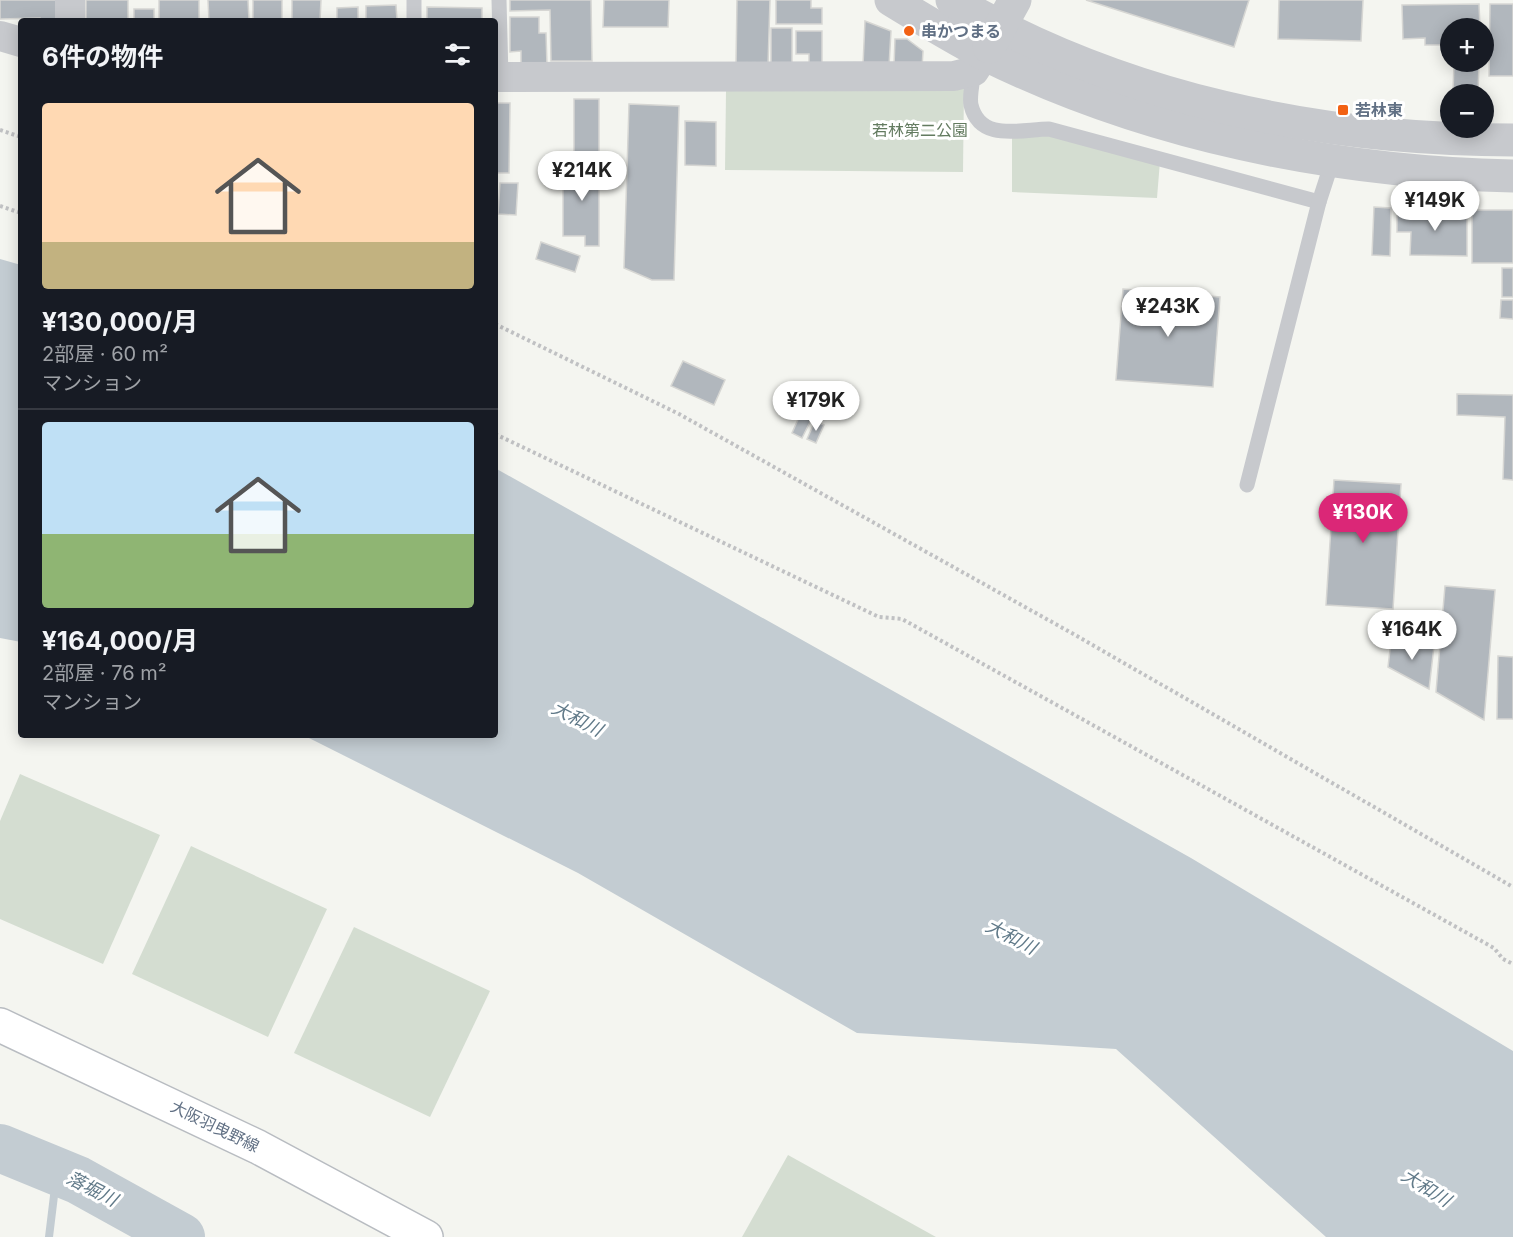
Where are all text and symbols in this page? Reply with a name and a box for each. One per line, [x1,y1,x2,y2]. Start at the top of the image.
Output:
map controls [1440,18,1494,138]
button: + [1440,18,1494,72]
place label: 串かつまる [921,21,1001,41]
marker: 串かつまる [902,24,916,38]
icon: filters [441,38,474,71]
text: 6件の物件 [42,41,163,72]
button: − [1440,84,1494,138]
place label: 若林東 [1355,100,1403,120]
marker: 若林東 [1336,103,1350,117]
park label: 若林第二公園 [872,120,968,140]
icon: home [204,142,312,250]
pin: ¥214K [540,151,624,202]
text: ¥214K [552,158,612,182]
pin: ¥149K [1393,181,1477,232]
text: ¥149K [1405,188,1465,212]
pin: ¥243K [1126,287,1210,338]
text: ¥243K [1136,294,1200,318]
text: ¥130,000/月 [42,306,198,337]
text: 2部屋 · 60 m² [42,342,168,366]
text: マンション [42,371,142,395]
pin: ¥179K [774,381,858,432]
text: ¥179K [787,388,845,412]
icon: home [204,461,312,569]
pin: ¥130K [1321,493,1405,544]
text: ¥130K [1333,500,1393,524]
pin: ¥164K [1370,610,1454,661]
text: ¥164K [1382,617,1442,641]
text: ¥164,000/月 [42,625,198,656]
text: 2部屋 · 76 m² [42,661,167,685]
text: マンション [42,690,142,714]
water label: 大和川 [548,697,608,741]
water label: 大和川 [982,915,1042,959]
street label: 大阪羽曳野線 [167,1096,263,1156]
water label: 大和川 [1398,1164,1456,1212]
water label: 落堀川 [63,1167,123,1211]

